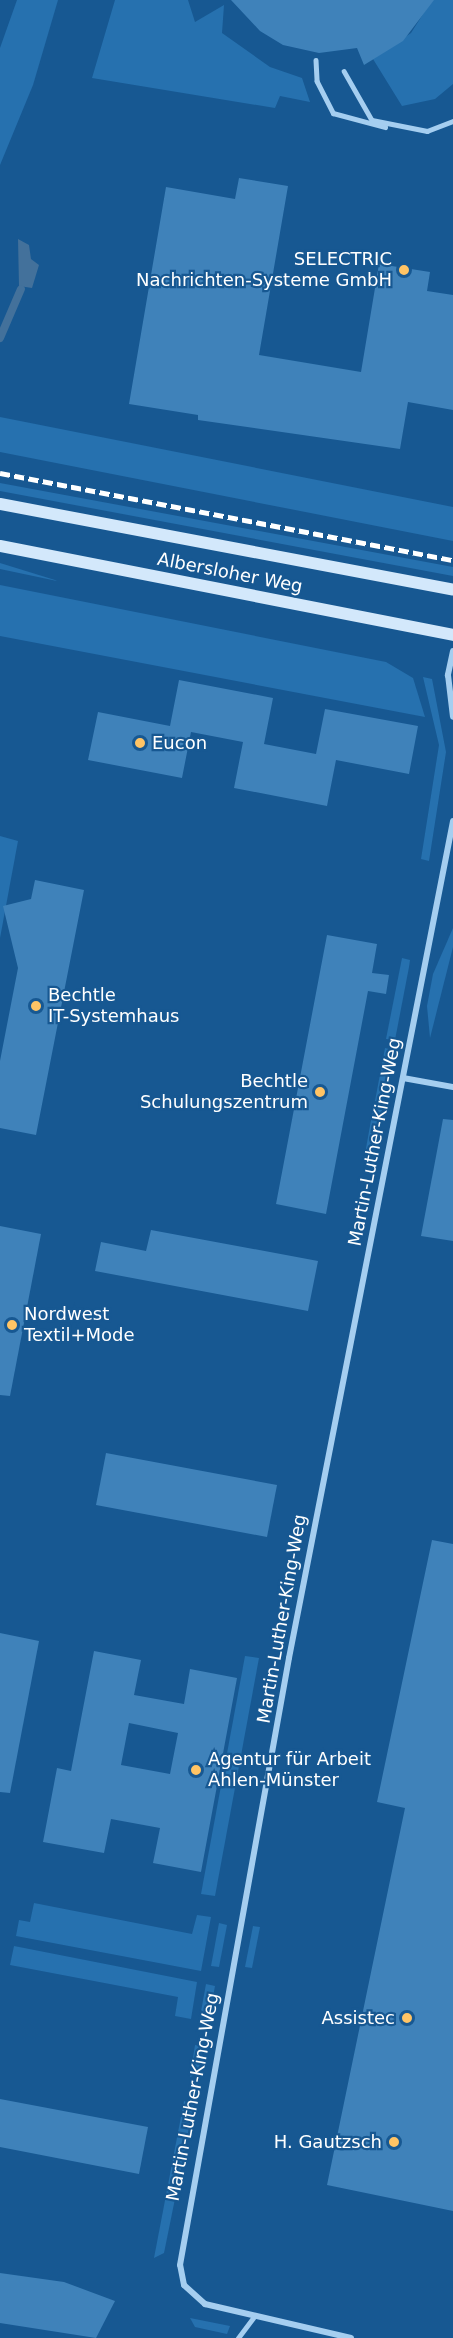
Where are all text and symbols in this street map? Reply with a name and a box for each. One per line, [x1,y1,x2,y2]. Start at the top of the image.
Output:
place label: SELECTRIC Nachrichten-Systeme GmbH [136,249,392,292]
marker: SELECTRIC Nachrichten-Systeme GmbH [397,263,411,277]
street label: Albersloher Weg [156,548,304,598]
place label: Eucon [152,732,207,754]
marker: Eucon [133,736,147,750]
place label: Bechtle IT-Systemhaus [48,985,179,1028]
marker: Bechtle IT-Systemhaus [29,999,43,1013]
street label: Martin-Luther-King-Weg [344,1036,406,1248]
place label: Bechtle Schulungszentrum [140,1071,308,1114]
marker: Bechtle Schulungszentrum [313,1085,327,1099]
place label: Nordwest Textil+Mode [24,1304,135,1346]
marker: Nordwest Textil+Mode [5,1318,19,1332]
street label: Martin-Luther-King-Weg [253,1513,311,1725]
place label: Agentur für Arbeit Ahlen-Münster [208,1749,371,1792]
marker: Agentur für Arbeit Ahlen-Münster [189,1763,203,1777]
street label: Martin-Luther-King-Weg [162,1991,224,2203]
place label: Assistec [322,2007,395,2029]
marker: Assistec [400,2011,414,2025]
place label: H. Gautzsch [274,2131,382,2153]
marker: H. Gautzsch [387,2135,401,2149]

